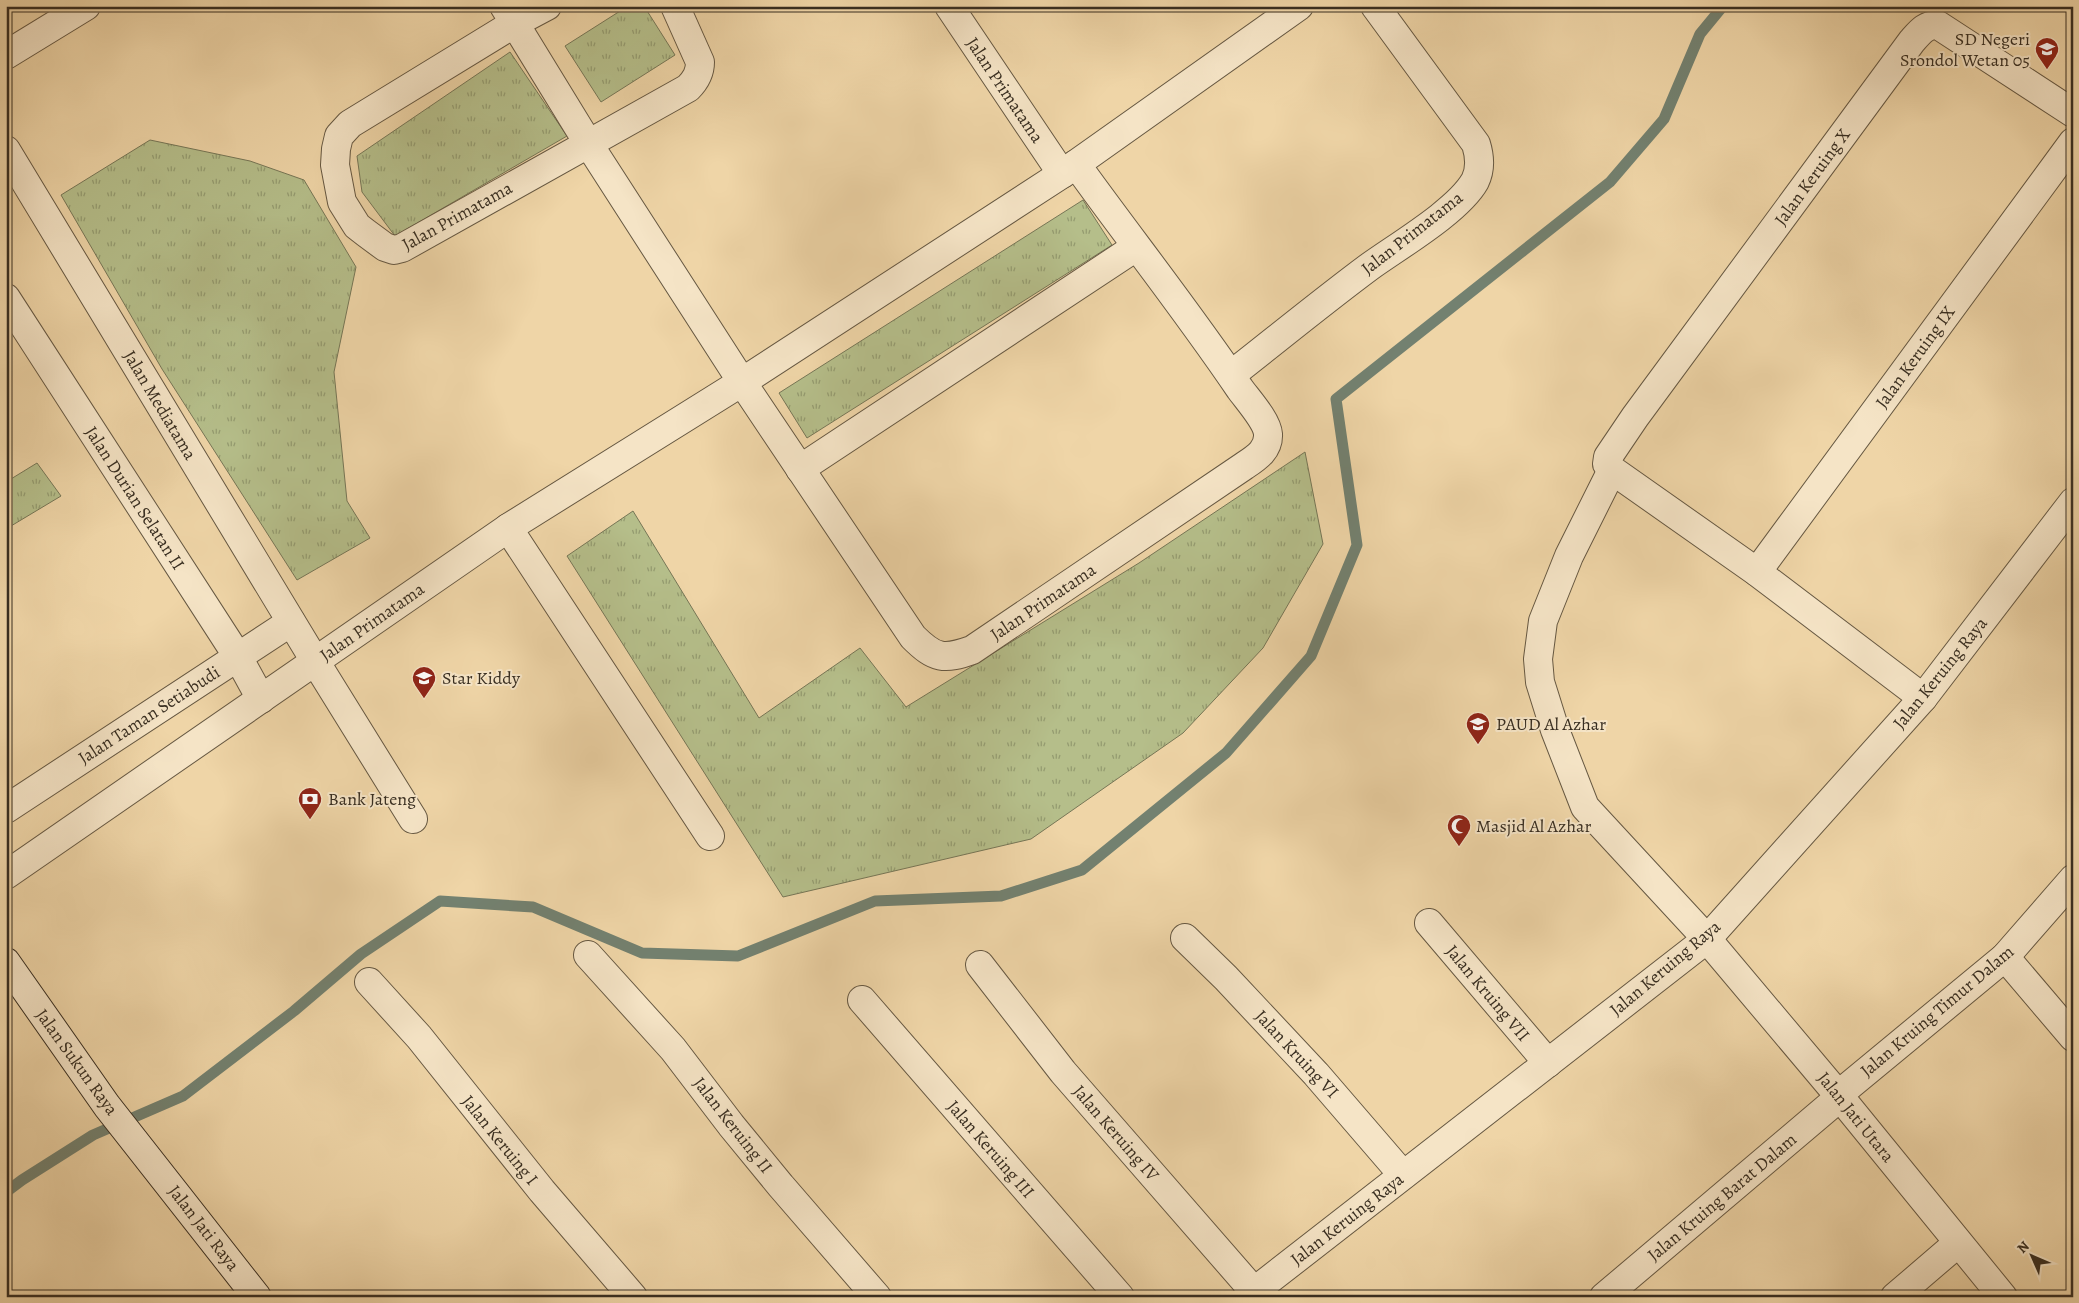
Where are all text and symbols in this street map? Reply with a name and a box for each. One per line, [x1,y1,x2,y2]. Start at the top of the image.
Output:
place label: SD Negeri Srondol Wetan 05 [1900,27,2030,72]
street label: Jalan Primatama [961,32,1050,148]
school or university icon: SD Negeri Srondol Wetan 05 [2034,36,2060,70]
street label: Jalan Keruing X [1769,123,1856,230]
street label: Jalan Primatama [398,175,517,256]
street label: Jalan Primatama [1356,185,1468,280]
street label: Jalan Keruing IX [1870,301,1960,413]
street label: Jalan Mediatama [118,346,202,465]
street label: Jalan Durian Selatan II [79,421,191,575]
street label: Jalan Primatama [985,557,1101,646]
street label: Jalan Primatama [315,577,430,667]
street label: Jalan Keruing Raya [1887,611,1993,734]
street label: Jalan Taman Setiabudi [74,660,224,770]
school or university icon: Star Kiddy [411,665,437,699]
place label: Star Kiddy [442,666,521,690]
school or university icon: PAUD Al Azhar [1465,711,1491,745]
place label: PAUD Al Azhar [1496,712,1606,736]
bank icon: Bank Jateng [297,786,323,820]
place label: Bank Jateng [328,787,416,811]
mosque icon: Masjid Al Azhar [1446,813,1472,847]
place label: Masjid Al Azhar [1476,814,1591,838]
street label: Jalan Keruing Raya [1605,914,1726,1021]
street label: Jalan Kruing VII [1440,940,1536,1046]
street label: Jalan Kruing Timur Dalam [1855,940,2019,1082]
street label: Jalan Sukun Raya [30,1004,124,1121]
street label: Jalan Kruing VI [1250,1005,1344,1103]
street label: Jalan Jati Utara [1812,1067,1900,1168]
street label: Jalan Keruing II [688,1072,778,1178]
street label: Jalan Keruing IV [1067,1080,1165,1186]
street label: Jalan Keruing I [456,1090,544,1190]
street label: Jalan Keruing III [942,1095,1040,1203]
street label: Jalan Kruing Barat Dalam [1642,1127,1802,1267]
street label: Jalan Keruing Raya [1285,1167,1409,1271]
street label: Jalan Jati Raya [163,1180,246,1276]
north arrow [2006,1230,2056,1280]
text: N [2013,1237,2033,1257]

